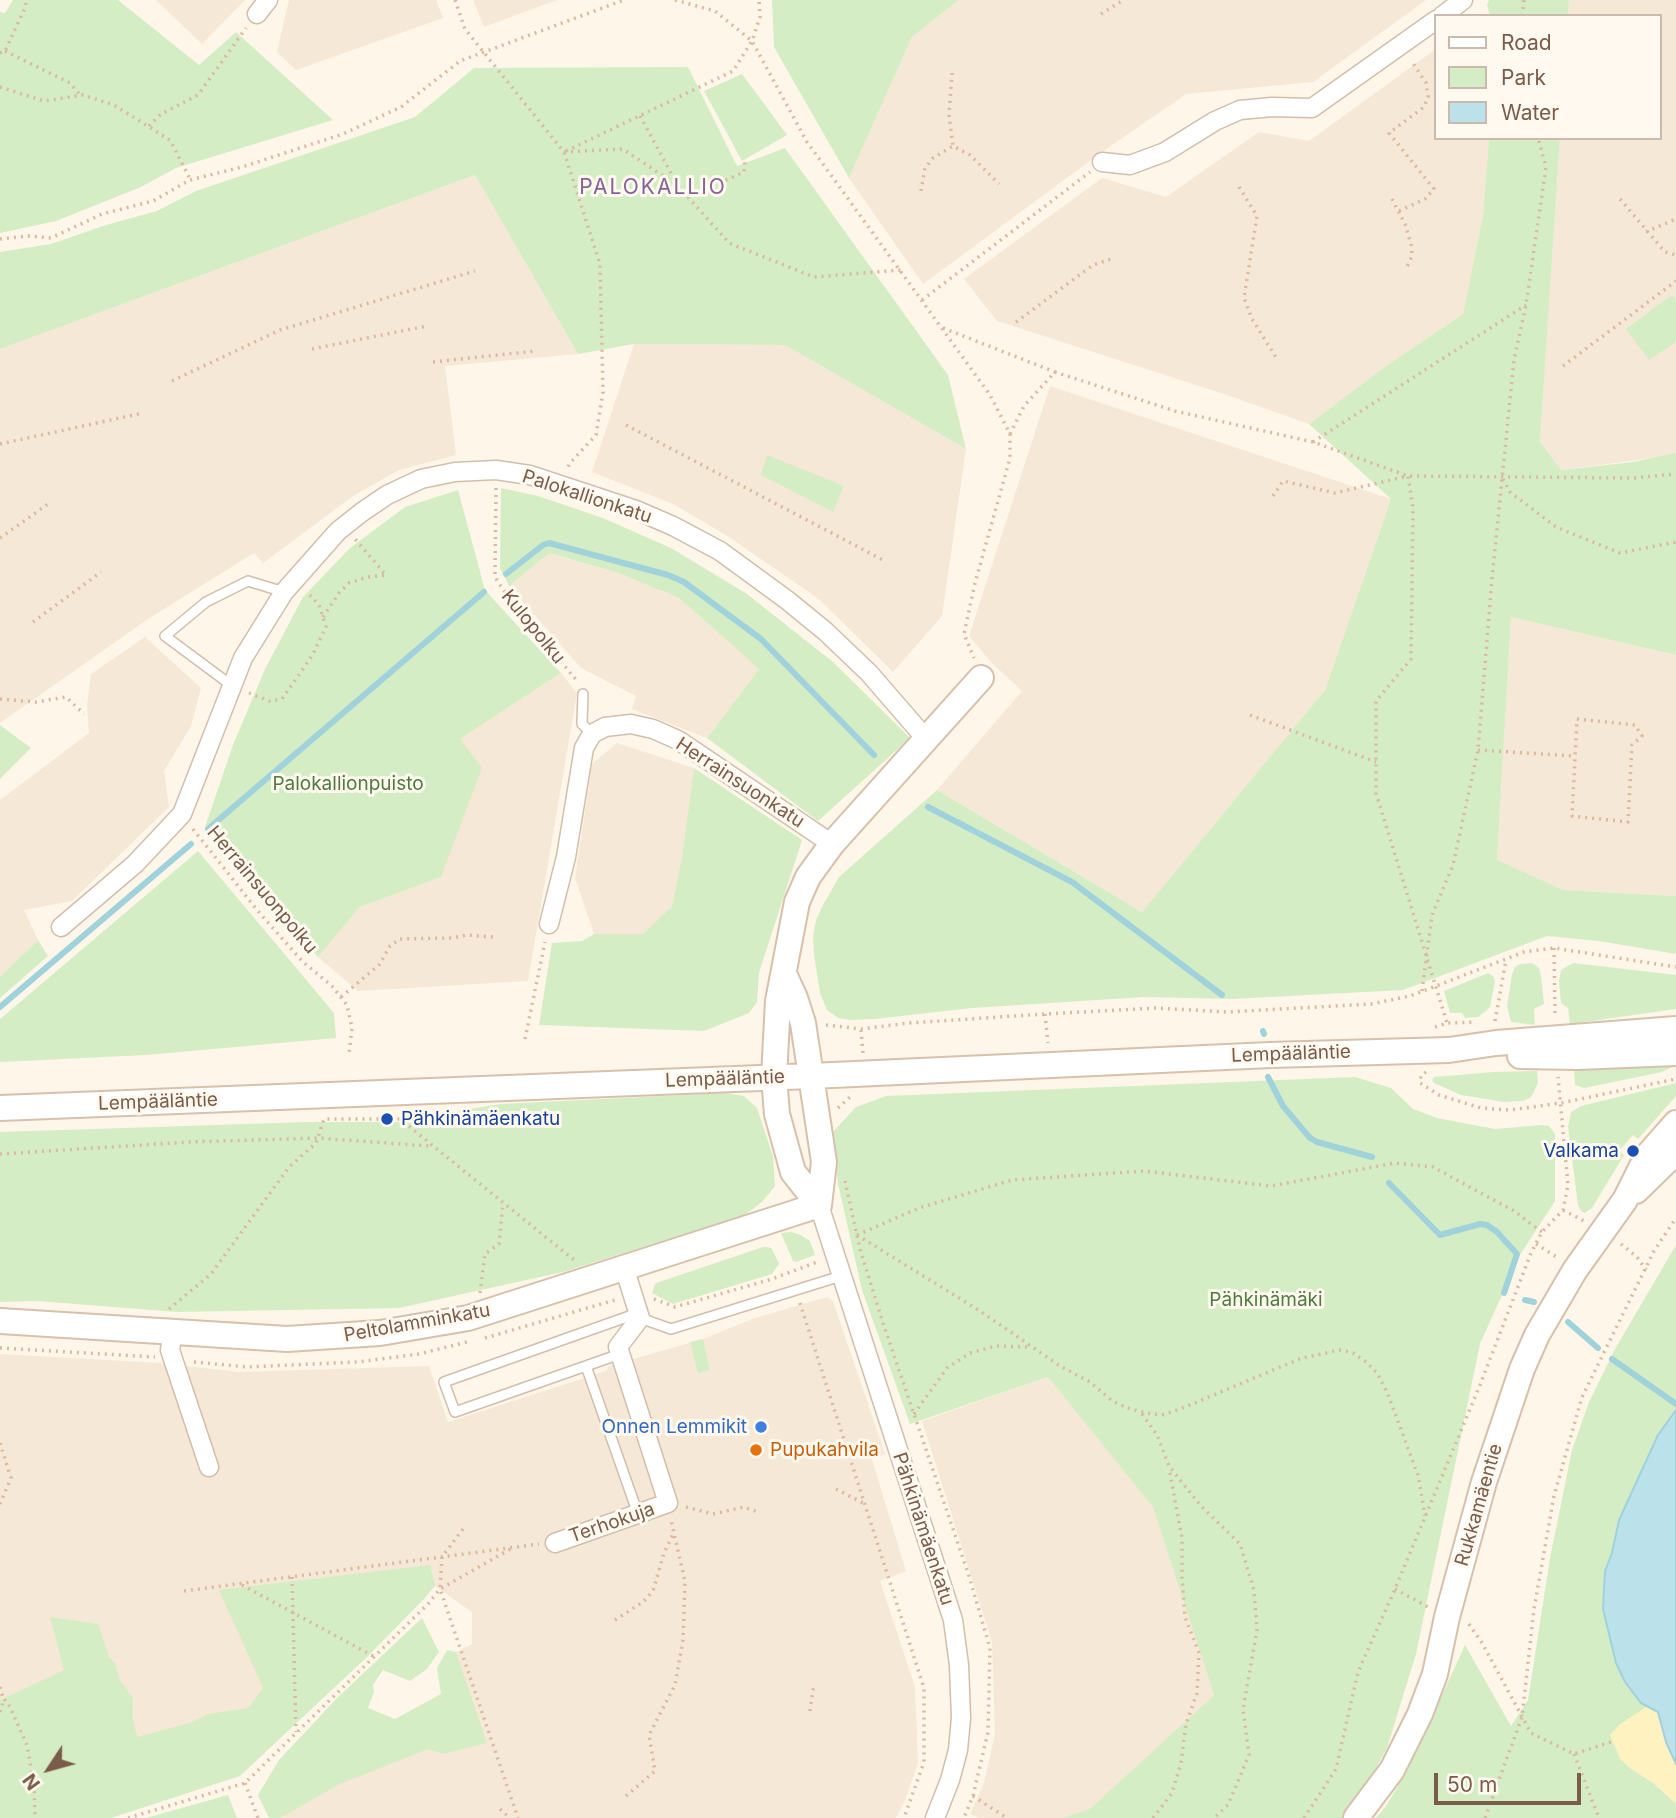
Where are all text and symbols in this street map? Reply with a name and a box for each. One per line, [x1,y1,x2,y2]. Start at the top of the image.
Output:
legend [1434,14,1662,140]
text: Road [1501,30,1552,55]
text: Park [1501,65,1546,90]
text: Water [1501,100,1559,125]
district label: PALOKALLIO [580,175,726,201]
street label: Palokallionkatu [519,465,655,529]
street label: Kulopolku [496,585,570,669]
street label: Herrainsuonkatu [671,733,809,833]
park label: Palokallionpuisto [272,773,424,795]
street label: Herrainsuonpolku [202,822,322,958]
street label: Lempääläntie [1231,1041,1351,1067]
street label: Lempääläntie [665,1066,785,1092]
street label: Lempääläntie [98,1089,218,1115]
place label: Pähkinämäenkatu [401,1108,560,1130]
marker: Pähkinämäenkatu [379,1111,395,1127]
place label: Valkama [1543,1140,1619,1162]
marker: Valkama [1625,1143,1641,1159]
park label: Pähkinämäki [1209,1289,1323,1311]
street label: Peltolamminkatu [342,1299,492,1347]
place label: Onnen Lemmikit [601,1416,747,1438]
marker: Onnen Lemmikit [753,1419,769,1435]
place label: Pupukahvila [770,1439,879,1461]
street label: Rukkamäentie [1451,1441,1507,1569]
marker: Pupukahvila [748,1442,764,1458]
street label: Pähkinämäenkatu [888,1450,958,1608]
street label: Terhokuja [566,1498,658,1548]
north arrow [14,1734,84,1804]
scale bar [1438,1758,1585,1802]
text: N [18,1769,45,1794]
text: 50 m [1447,1772,1497,1797]

